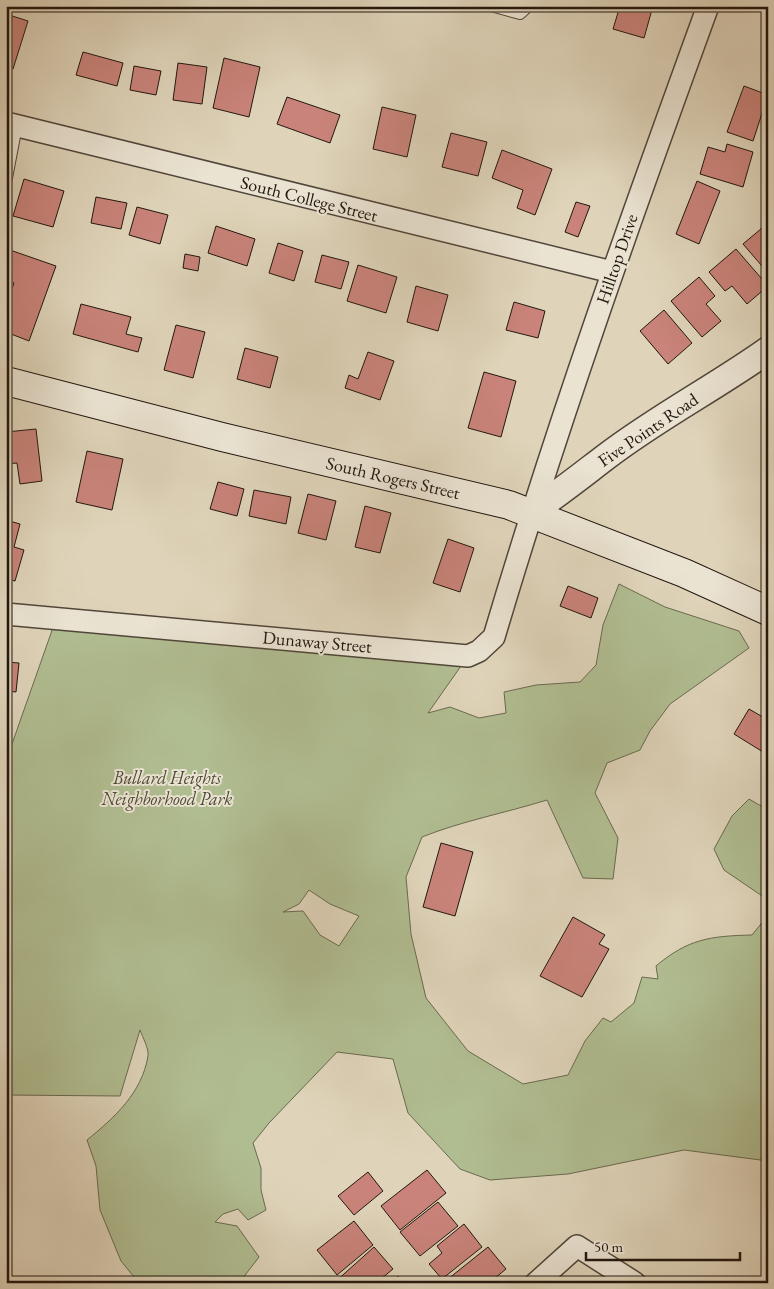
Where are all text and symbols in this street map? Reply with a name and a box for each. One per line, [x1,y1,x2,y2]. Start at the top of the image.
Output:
street label: South College Street [238,170,380,227]
street label: Hilltop Drive [590,211,643,307]
street label: Five Points Road [593,387,703,472]
street label: South Rogers Street [324,451,463,504]
street label: Dunaway Street [262,625,373,658]
park label: Bullard Heights Neighborhood Park [101,766,232,811]
scale bar [586,1229,740,1261]
text: 50 m [594,1237,623,1256]

